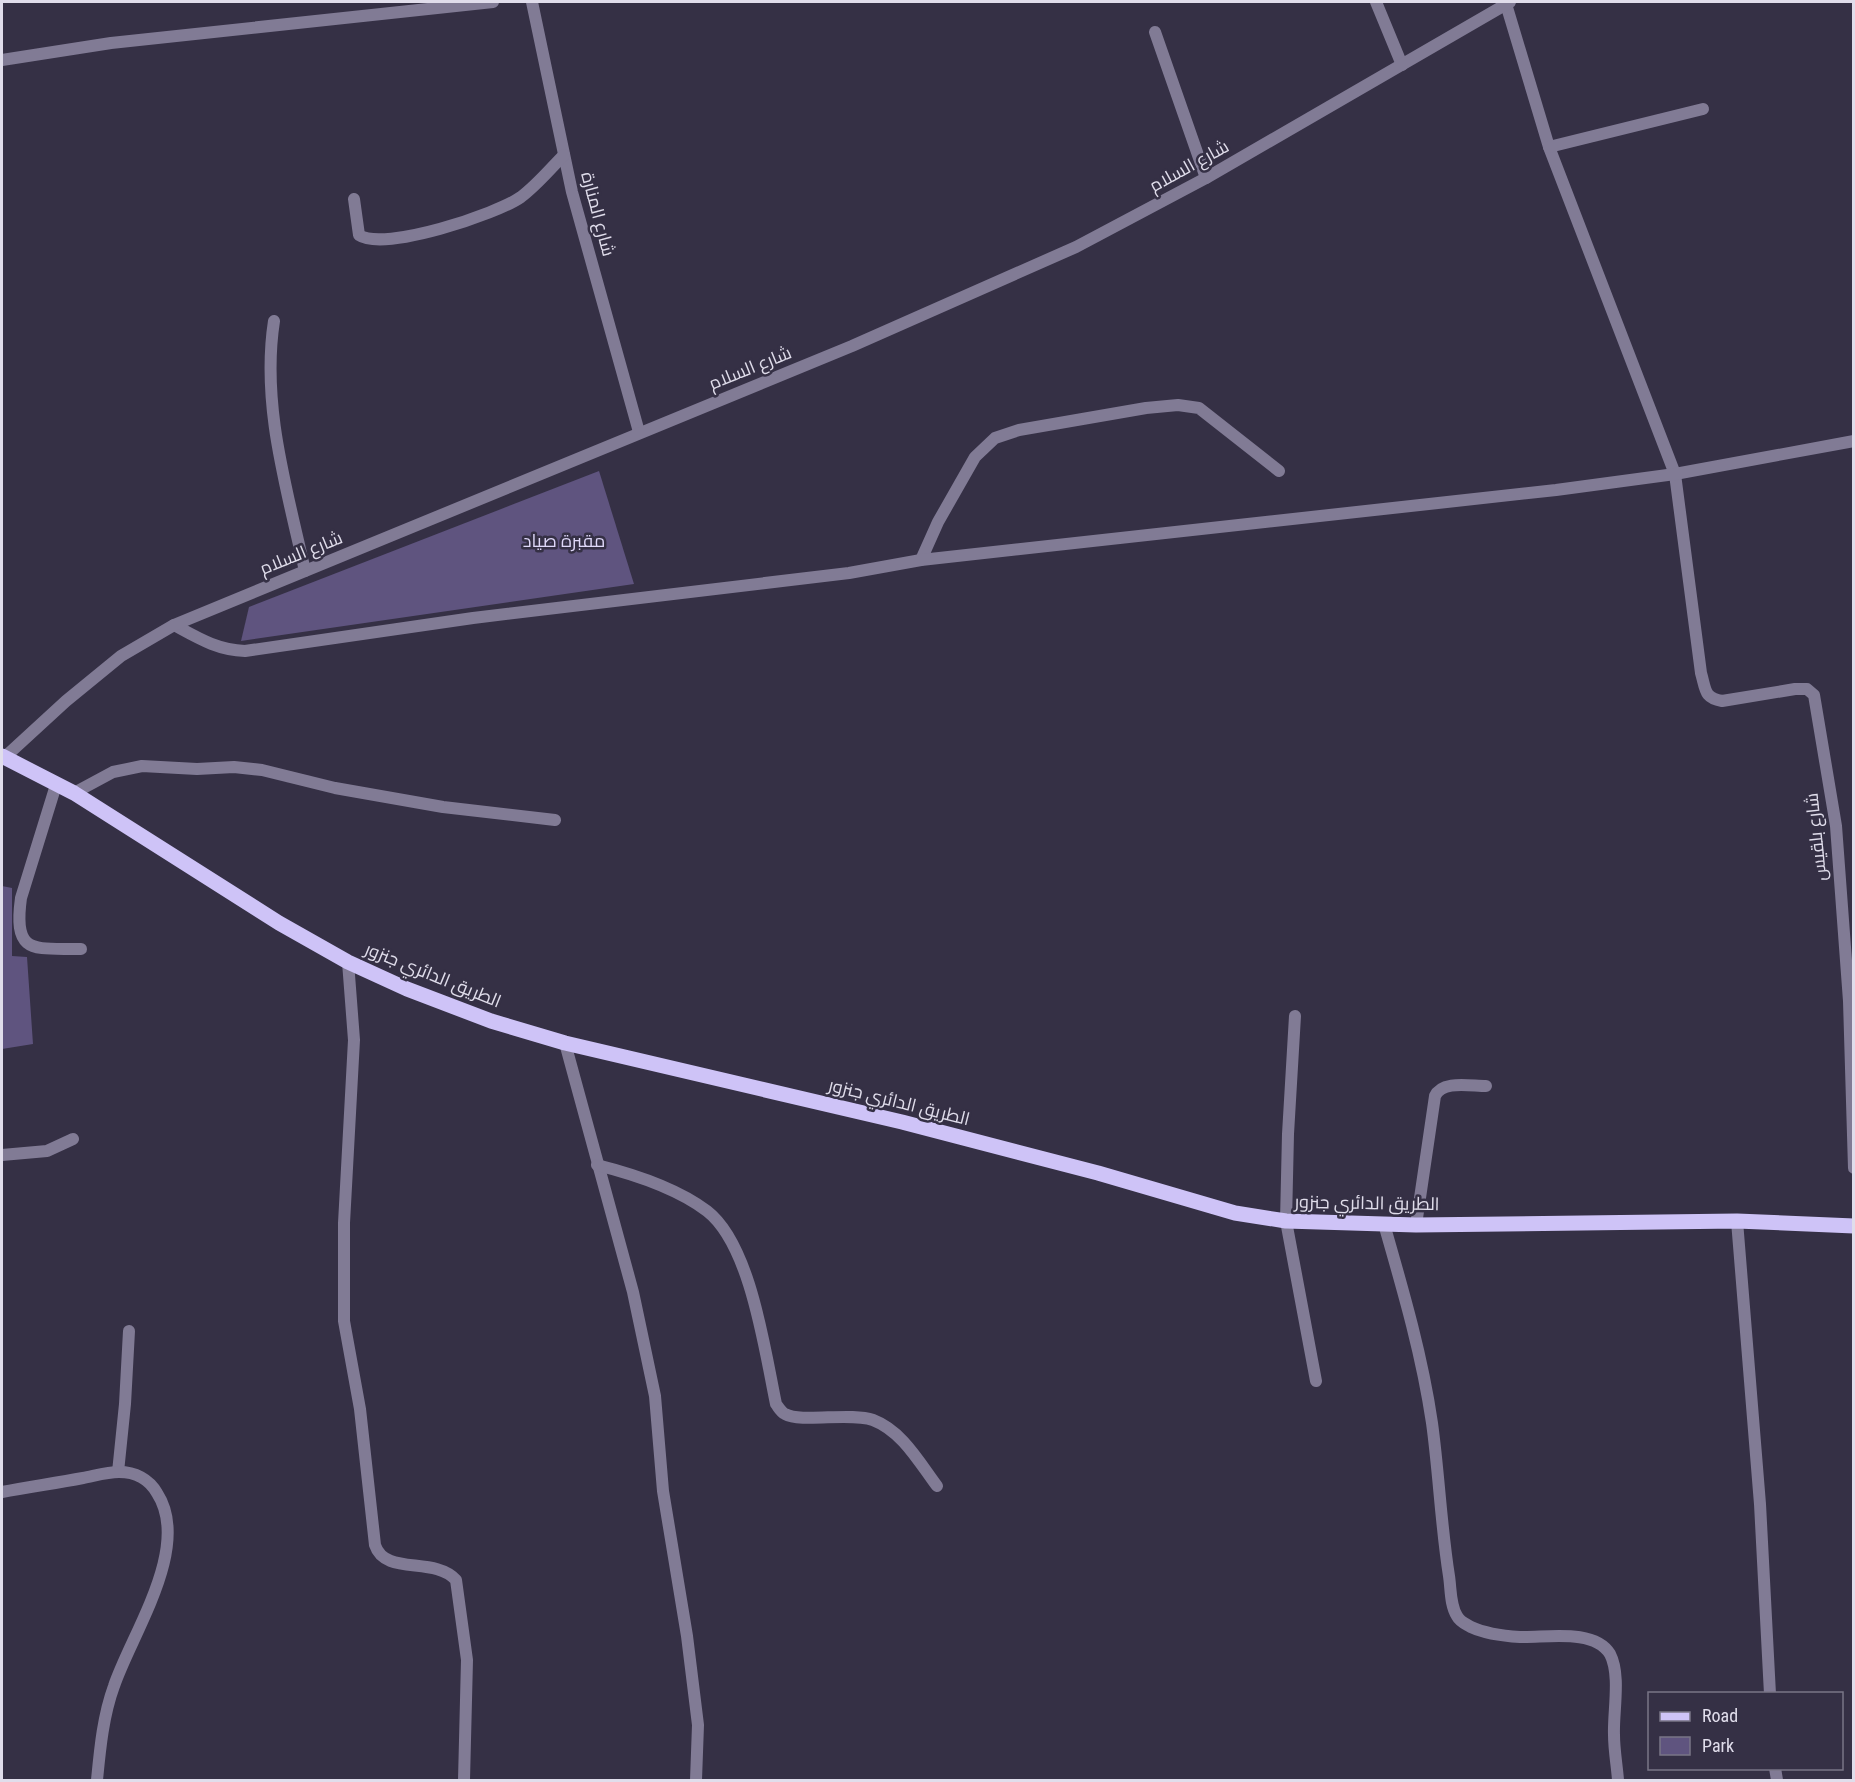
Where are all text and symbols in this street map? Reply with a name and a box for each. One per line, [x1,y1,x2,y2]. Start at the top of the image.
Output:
street label: شارع السلام [1145,135,1233,198]
street label: شارع المنارة [575,169,620,259]
street label: شارع السلام [705,341,795,396]
street label: شارع السلام [256,526,346,581]
park label: مقبرة صياد [523,530,605,552]
street label: شارع بلقيس [1800,792,1833,882]
street label: الطريق الدائري جنزور [360,937,504,1015]
street label: الطريق الدائري جنزور [824,1074,972,1133]
street label: الطريق الدائري جنزور [1293,1191,1440,1218]
legend [1648,1692,1843,1770]
text: Road [1702,1705,1738,1726]
text: Park [1702,1735,1734,1756]

